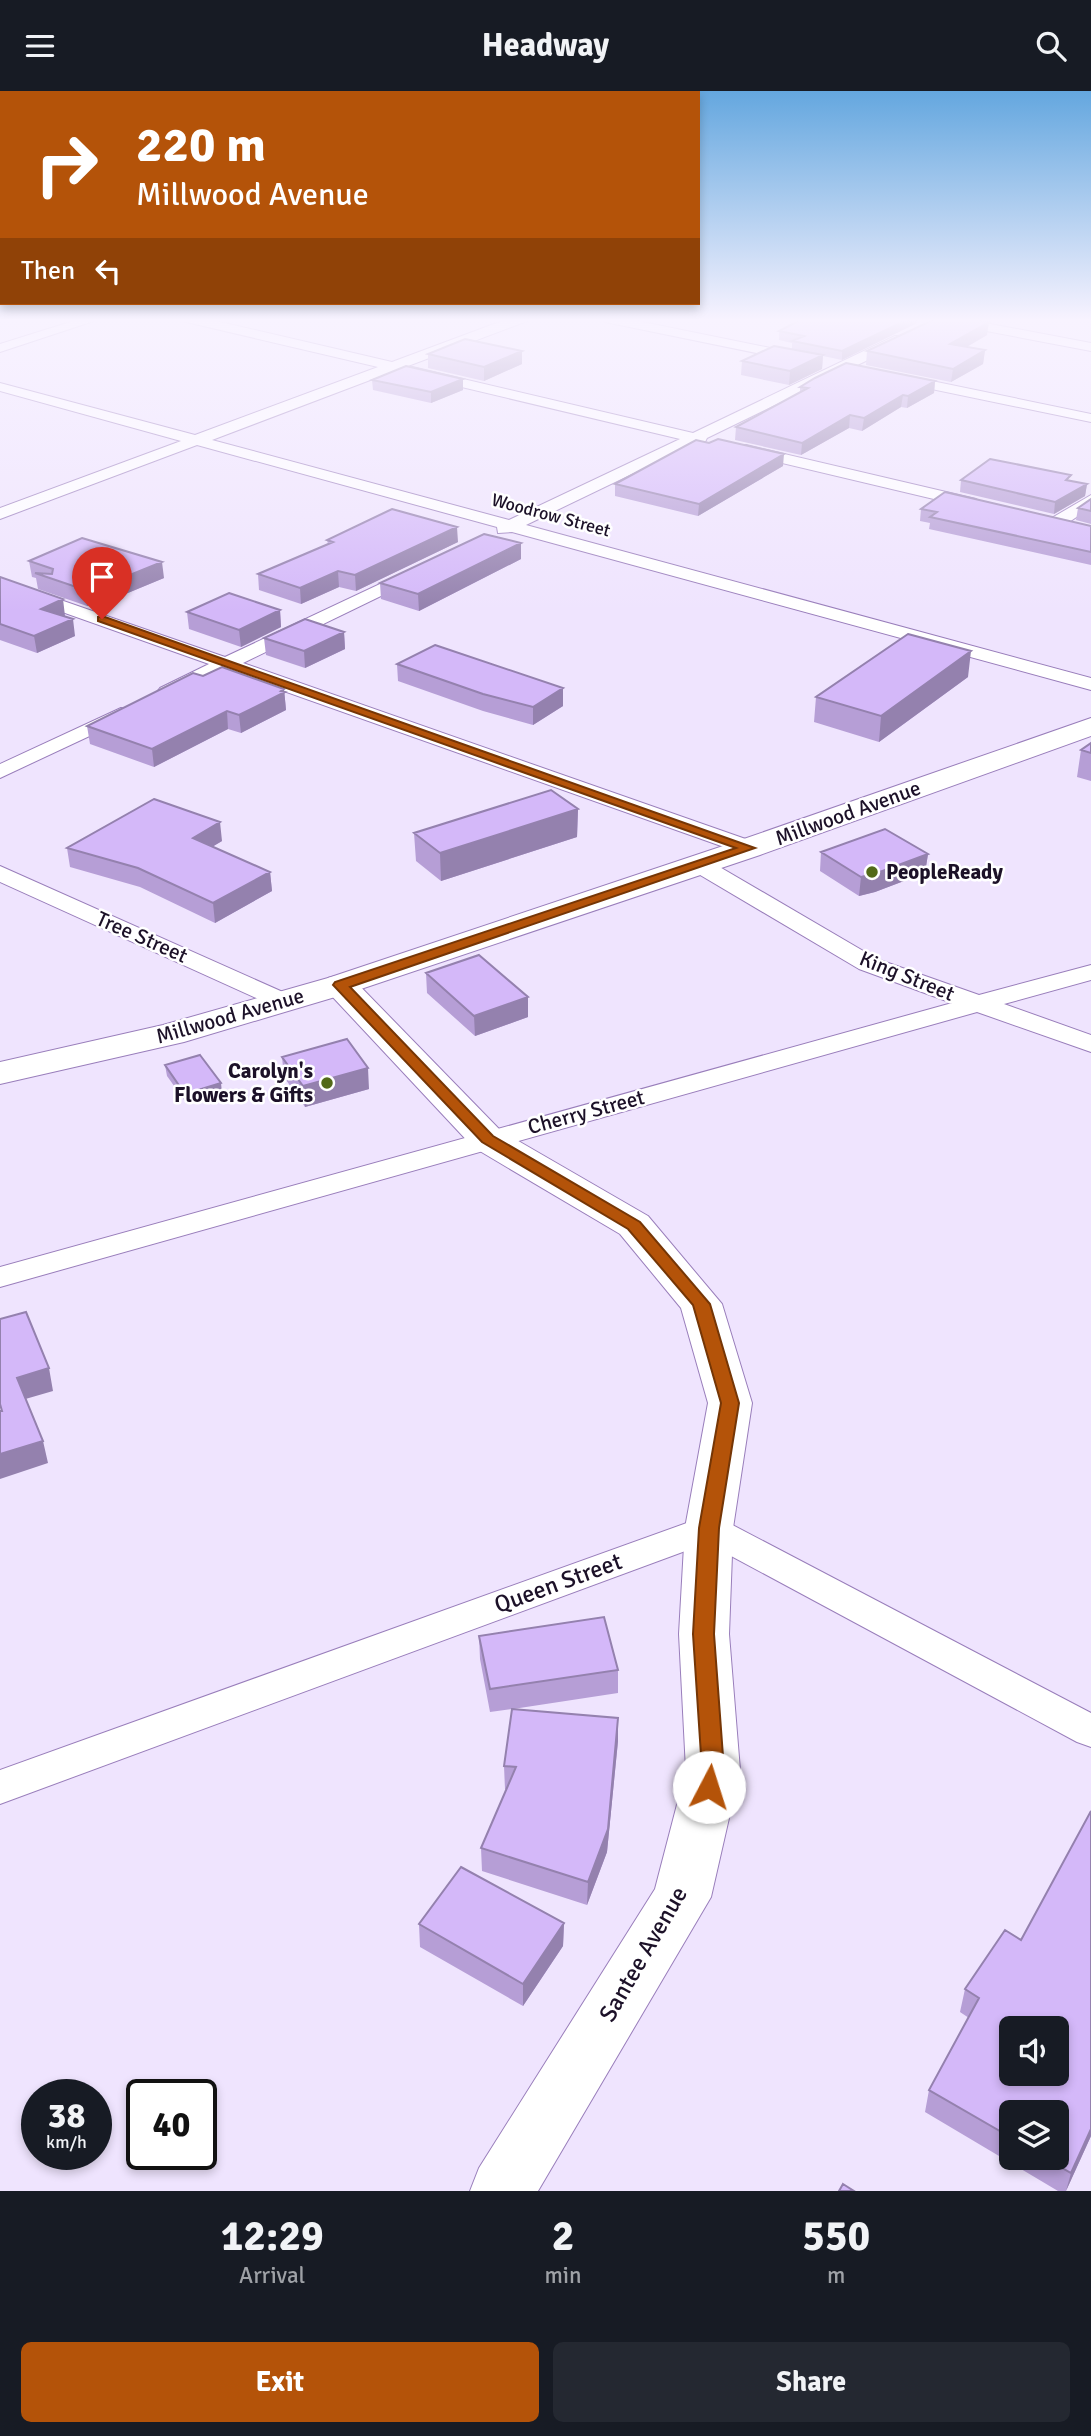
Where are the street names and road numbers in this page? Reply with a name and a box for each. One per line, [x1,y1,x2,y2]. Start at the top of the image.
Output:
street label: Woodrow Street [489,489,613,541]
street label: Millwood Avenue [772,775,924,851]
street label: Tree Street [92,905,192,969]
street label: King Street [856,945,958,1007]
street label: Millwood Avenue [153,982,307,1050]
street label: Cherry Street [525,1084,647,1140]
street label: Queen Street [490,1546,626,1620]
street label: Santee Avenue [592,1881,694,2027]

